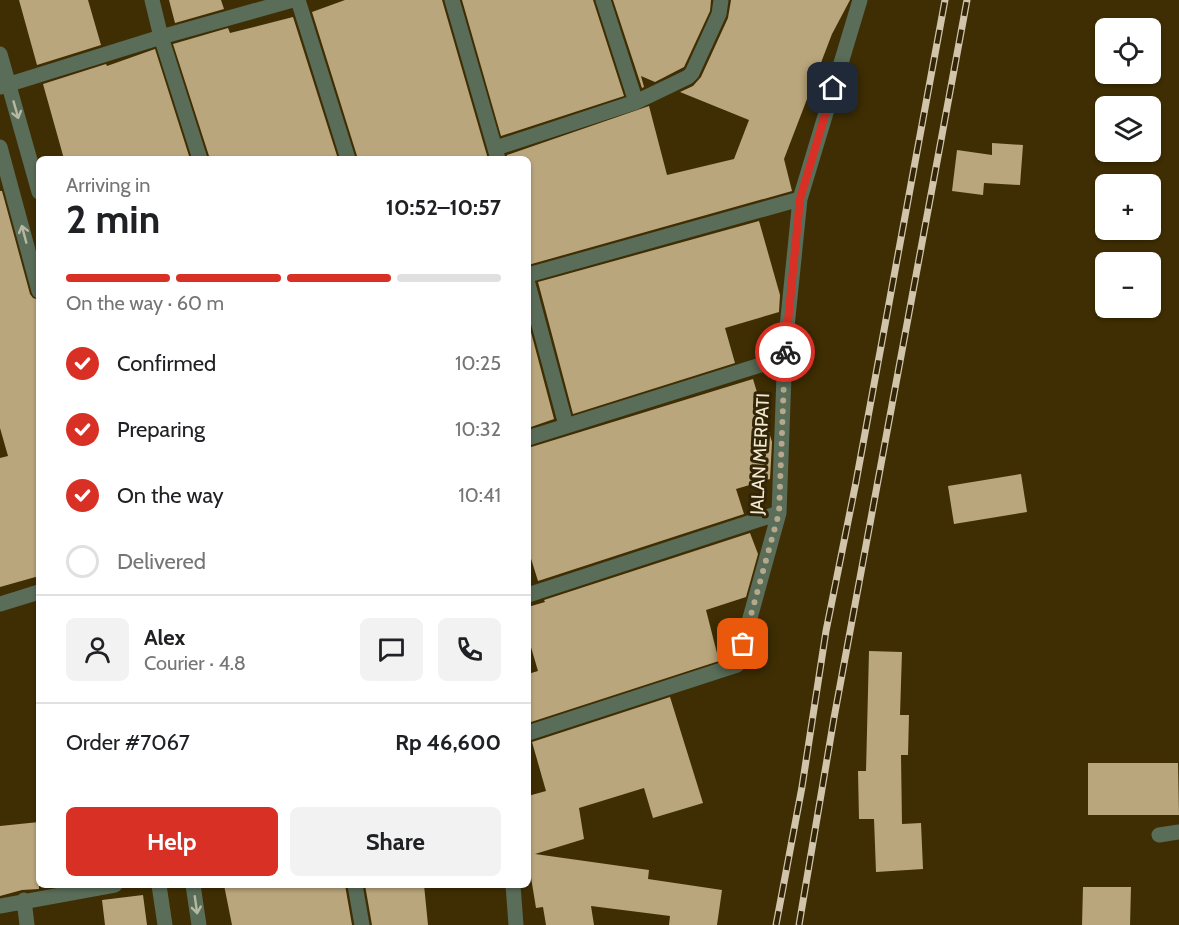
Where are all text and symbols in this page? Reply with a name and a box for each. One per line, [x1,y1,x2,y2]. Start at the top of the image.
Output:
map controls [1095,18,1161,318]
button: locate [1095,18,1161,84]
pin [807,62,858,113]
icon: home [816,71,849,104]
button: layers [1095,96,1161,162]
one-way arrow [11,100,22,119]
text: Arriving in [66,173,150,197]
button: + [1095,174,1161,240]
text: 10:52–10:57 [386,194,501,221]
text: 2 min [66,195,160,243]
one-way arrow [17,225,29,244]
button: − [1095,252,1161,318]
text: On the way · 60 m [66,291,224,315]
courier [755,322,815,382]
icon: bike [769,336,802,369]
icon: check [66,347,99,380]
text: Confirmed [117,350,216,377]
text: 10:25 [455,351,501,375]
street label: JALAN MERPATI [746,393,774,516]
icon: check [66,413,99,446]
text: Preparing [117,416,205,443]
text: 10:32 [455,417,501,441]
icon: check [66,479,99,512]
text: On the way [117,482,224,509]
text: 10:41 [458,483,501,507]
text: Delivered [117,548,206,575]
button: person [66,618,129,681]
button: chat [360,618,423,681]
button: phone [438,618,501,681]
pin [717,618,768,669]
text: Alex [144,624,185,651]
icon: bag [726,627,759,660]
text: Courier · 4.8 [144,651,246,675]
text: Order #7067 [66,729,190,756]
text: Rp 46,600 [395,729,501,756]
button: Help [66,807,278,876]
button: Share [290,807,501,876]
one-way arrow [191,895,202,914]

